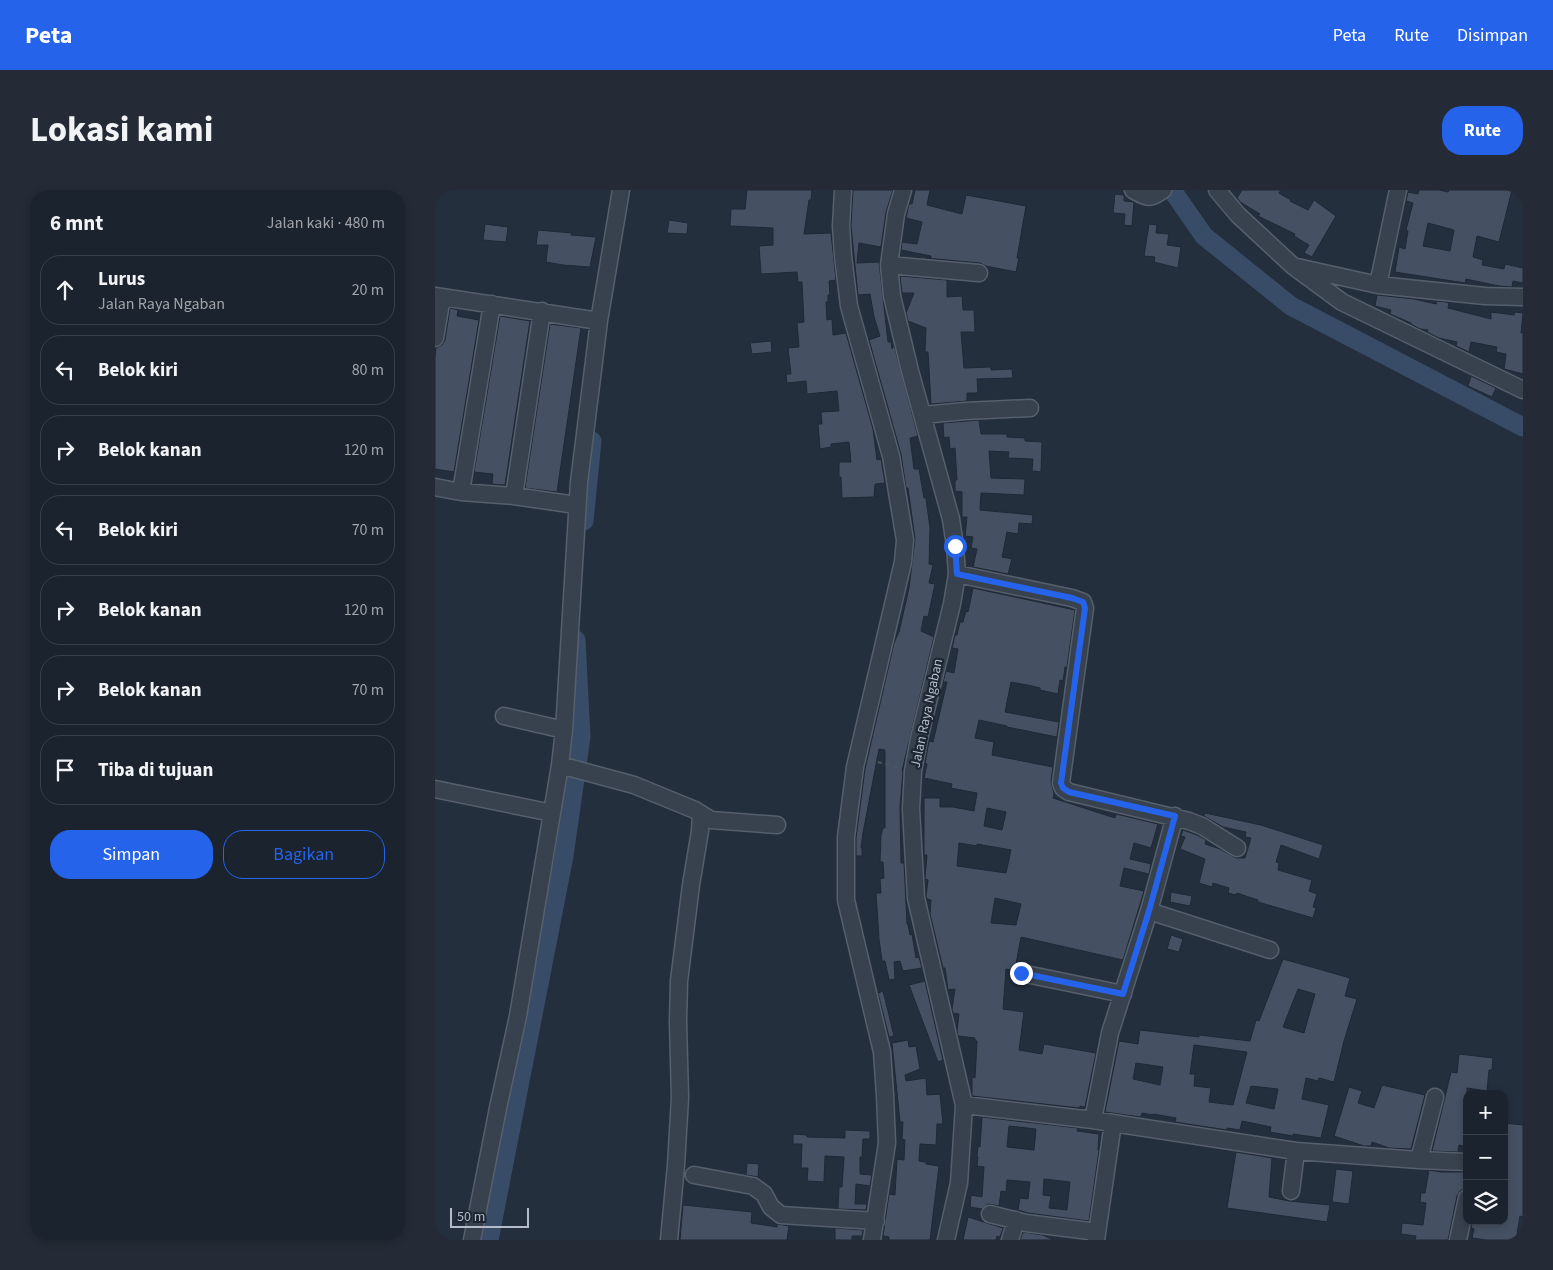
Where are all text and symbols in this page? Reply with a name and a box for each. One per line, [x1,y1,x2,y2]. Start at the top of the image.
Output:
text: Peta [25,18,72,53]
text: Peta [1333,23,1366,48]
text: Rute [1394,23,1429,48]
text: Disimpan [1457,23,1528,48]
text: Lokasi kami [30,105,213,155]
button: Rute [1442,106,1523,155]
text: 6 mnt [50,208,103,238]
text: Jalan kaki · 480 m [267,212,385,234]
text: Lurus [98,266,145,293]
icon: ahead [51,276,79,304]
text: 20 m [352,279,384,301]
text: Jalan Raya Ngaban [98,293,225,315]
icon: left [51,356,79,384]
text: Belok kiri [98,357,178,384]
text: 80 m [352,359,384,381]
icon: right [51,436,79,464]
text: Belok kanan [98,437,202,464]
text: 120 m [344,439,384,461]
icon: left [51,516,79,544]
text: Belok kiri [98,517,178,544]
text: 70 m [352,519,384,541]
route start [944,535,967,558]
icon: right [51,596,79,624]
text: Belok kanan [98,597,202,624]
text: 120 m [344,599,384,621]
street label: Jalan Raya Ngaban [906,657,948,770]
icon: right [51,676,79,704]
text: Belok kanan [98,677,202,704]
text: 70 m [352,679,384,701]
icon: arrive [51,756,79,784]
text: Tiba di tujuan [98,757,213,784]
button: Simpan [50,830,213,879]
button: Bagikan [223,830,385,879]
route end [1010,962,1033,985]
map controls [1463,1090,1508,1225]
button: + [1463,1090,1508,1135]
button: − [1463,1135,1508,1180]
button: layers [1463,1180,1508,1225]
scale bar [450,1205,529,1228]
text: 50 m [457,1207,485,1227]

